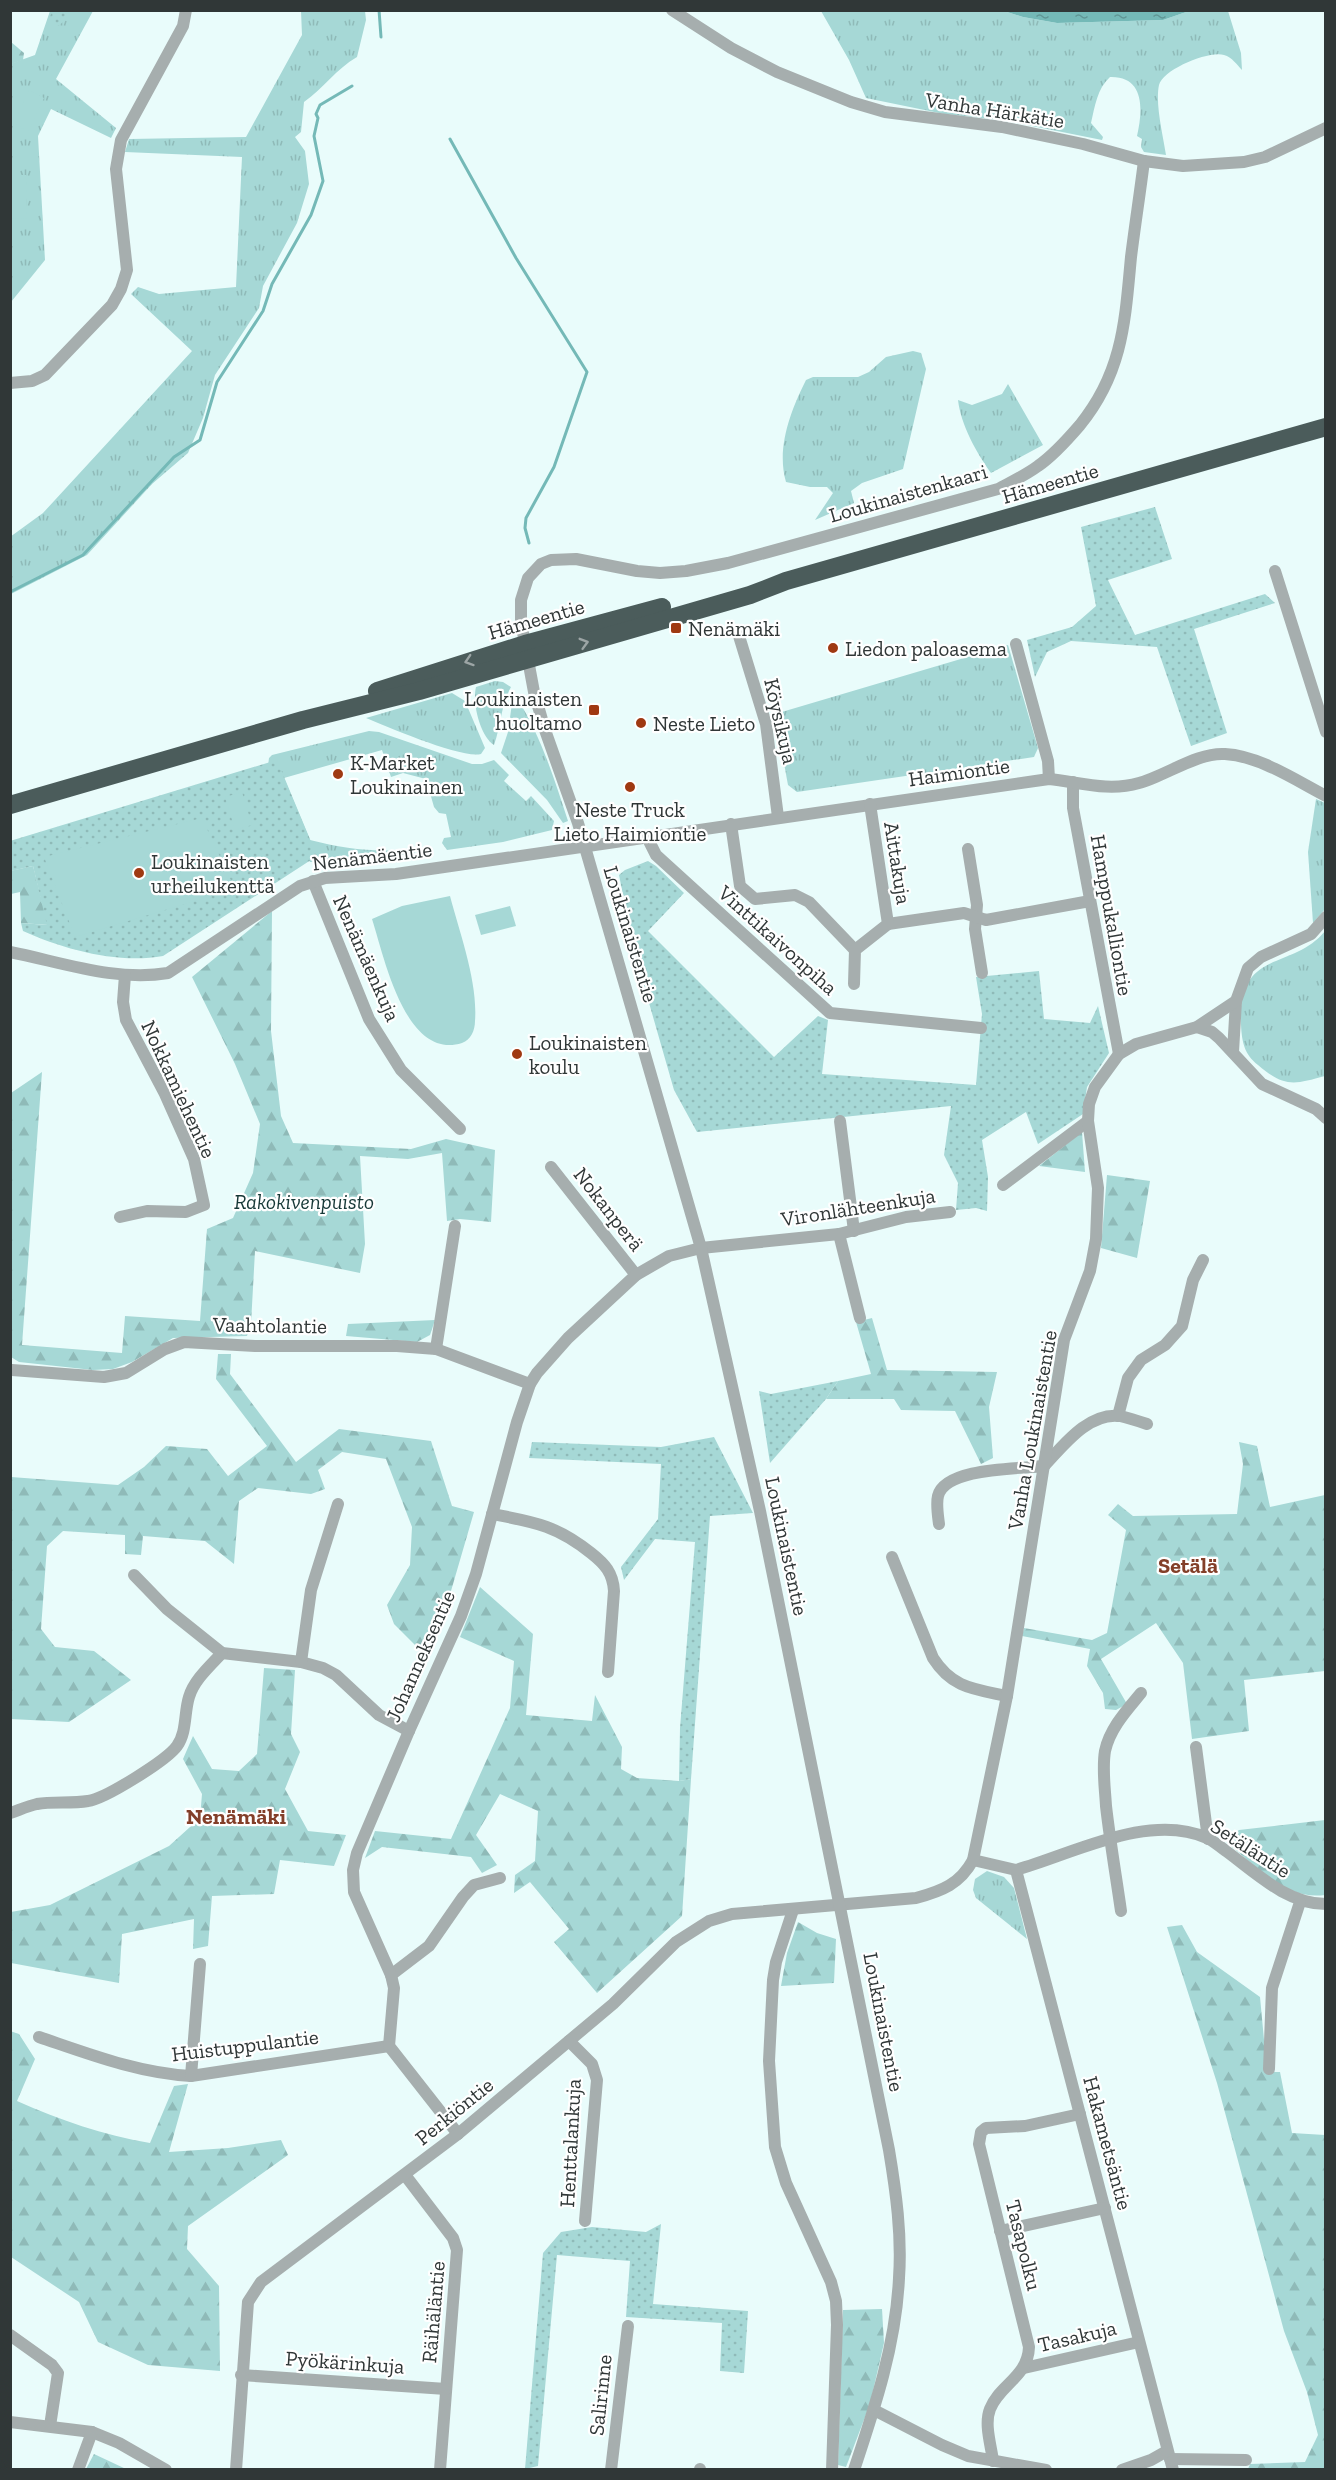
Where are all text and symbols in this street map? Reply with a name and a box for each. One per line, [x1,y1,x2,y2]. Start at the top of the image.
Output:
street label: Vanha Härkätie [923,87,1066,133]
street label: Hämeentie [999,457,1101,509]
street label: Loukinaistenkaari [826,458,990,528]
street label: Hämeentie [485,593,587,645]
place label: Nenämäki [688,616,780,641]
marker: Nenämäki [669,621,683,635]
place label: Liedon paloasema [845,636,1007,661]
one-way arrow [578,638,589,650]
marker: Liedon paloasema [826,641,840,655]
one-way arrow [464,654,475,667]
street label: Köysikuja [758,676,803,767]
place label: Loukinaisten huoltamo [464,686,582,735]
marker: Loukinaisten huoltamo [587,703,601,717]
place label: Neste Lieto [653,711,755,736]
marker: Neste Lieto [634,716,648,730]
place label: K-Market Loukinainen [350,750,463,799]
street label: Haimiontie [907,753,1011,791]
marker: K-Market Loukinainen [331,767,345,781]
marker: Neste Truck Lieto Haimiontie [623,780,637,794]
place label: Neste Truck Lieto Haimiontie [554,797,706,846]
street label: Aittakuja [878,820,917,906]
street label: Hamppukalliontie [1086,832,1139,998]
street label: Nenämäentie [311,836,434,876]
place label: Loukinaisten urheilukenttä [151,849,275,898]
street label: Loukinaistentie [598,863,664,1005]
marker: Loukinaisten urheilukenttä [132,866,146,880]
street label: Vinttikaivonpiha [713,879,843,1000]
street label: Nenämäenkuja [327,891,406,1025]
street label: Nokkamiehentie [136,1016,222,1162]
place label: Loukinaisten koulu [529,1030,647,1079]
marker: Loukinaisten koulu [510,1047,524,1061]
street label: Nokanperä [569,1162,649,1256]
street label: Vironlähteenkuja [778,1182,937,1233]
park label: Rakokivenpuisto [234,1189,374,1214]
street label: Vaahtolantie [212,1311,327,1338]
street label: Vanha Loukinaistentie [1002,1328,1062,1533]
street label: Loukinaistentie [760,1474,814,1618]
district label: Setälä [1158,1552,1218,1579]
street label: Johanneksentie [380,1586,460,1726]
district label: Nenämäki [186,1803,286,1830]
street label: Setäläntie [1206,1813,1296,1883]
street label: Loukinaistentie [858,1950,910,2094]
street label: Huistuppulantie [170,2024,320,2066]
street label: Perkiöntie [410,2072,498,2150]
street label: Hakametsäntie [1078,2073,1138,2213]
street label: Henttalankuja [554,2078,587,2208]
street label: Tasapolku [1001,2197,1047,2293]
street label: Räihäläntie [416,2260,450,2364]
street label: Tasakuja [1035,2315,1119,2358]
street label: Pyökärinkuja [285,2345,405,2380]
street label: Salirinne [583,2353,617,2437]

